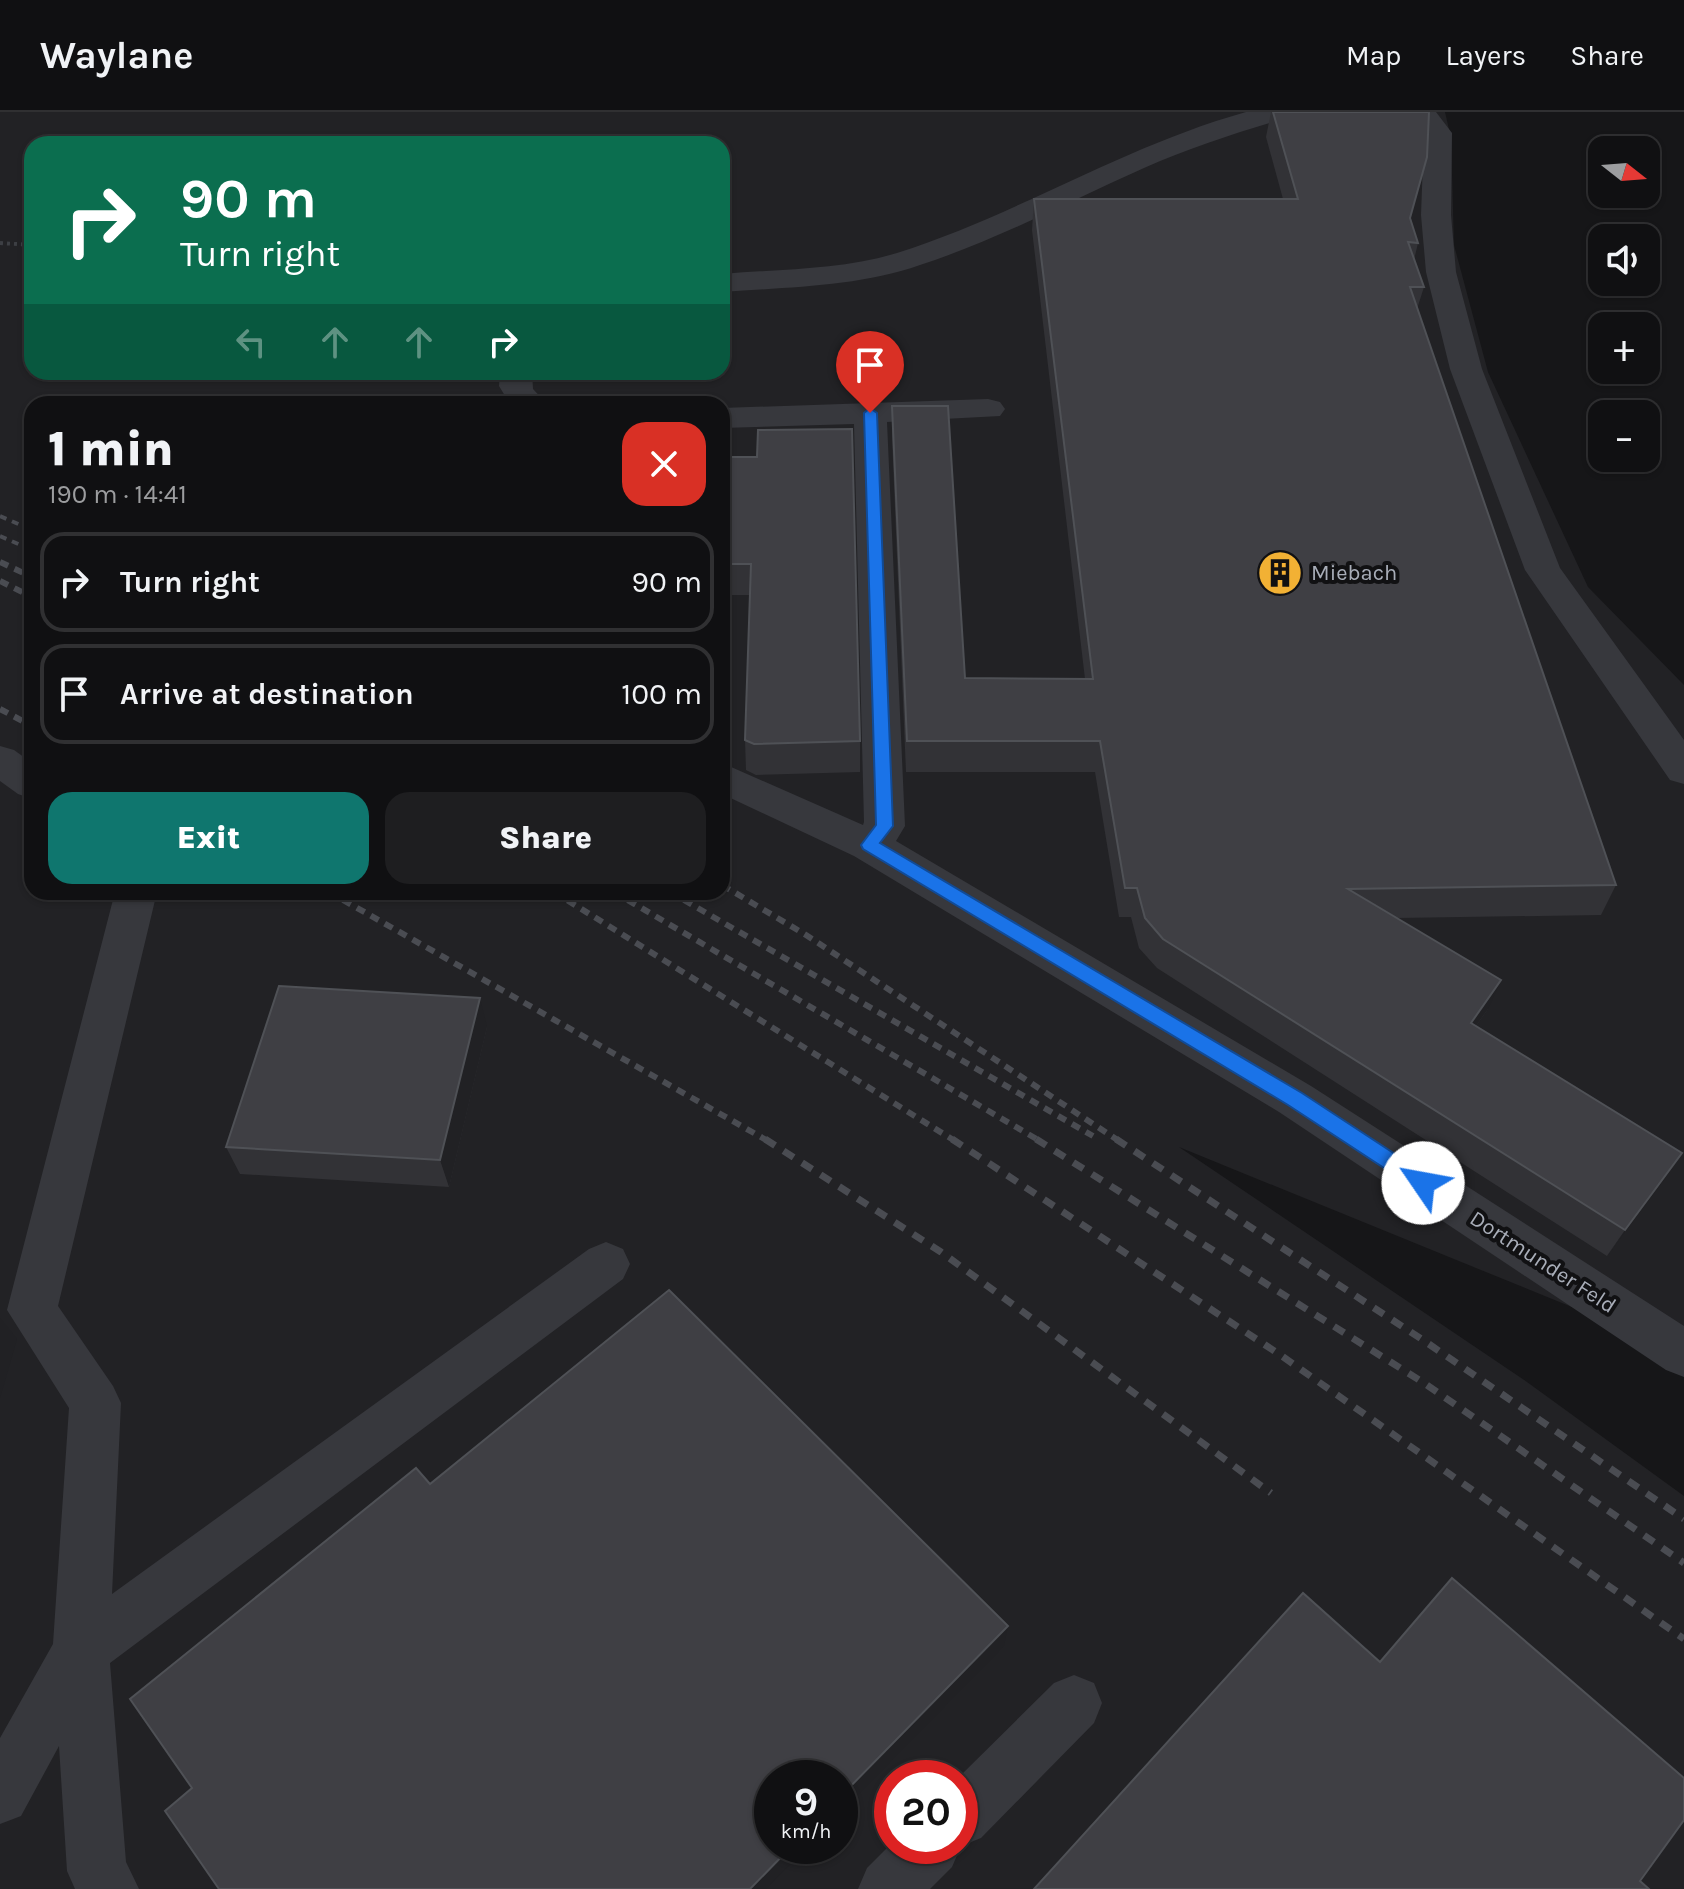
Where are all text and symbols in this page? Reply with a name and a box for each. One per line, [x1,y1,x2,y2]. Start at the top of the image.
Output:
text: Waylane [40,33,193,78]
text: Map [1346,39,1401,72]
text: Layers [1445,39,1526,72]
text: Share [1570,39,1644,72]
north arrow [1588,136,1660,208]
map controls [1588,136,1660,472]
text: 90 m [180,166,317,231]
icon: right [48,168,152,272]
button: sound [1588,224,1660,296]
text: Turn right [180,233,340,275]
button: + [1588,312,1660,384]
icon: left [229,320,273,364]
icon: ahead [313,320,357,364]
icon: ahead [397,320,441,364]
icon: right [481,320,525,364]
pin [836,331,904,413]
icon: arrive [848,343,892,387]
button: − [1588,400,1660,472]
text: 1 min [48,421,174,477]
button: close [622,422,706,506]
text: 190 m · 14:41 [48,479,187,510]
building icon: Miebach [1256,549,1304,597]
icon: right [52,560,96,604]
place label: Miebach [1311,560,1397,586]
text: Turn right [120,564,260,600]
text: 90 m [632,564,702,600]
icon: arrive [52,672,96,716]
text: Arrive at destination [120,676,414,712]
text: 100 m [621,676,702,712]
button: Exit [48,792,369,884]
button: Share [385,792,706,884]
position arrow [1381,1141,1465,1225]
street label: Dortmunder Feld [1465,1205,1621,1319]
speed limit sign: 20 [874,1760,978,1864]
text: 9 [794,1778,818,1825]
text: km/h [781,1820,831,1843]

